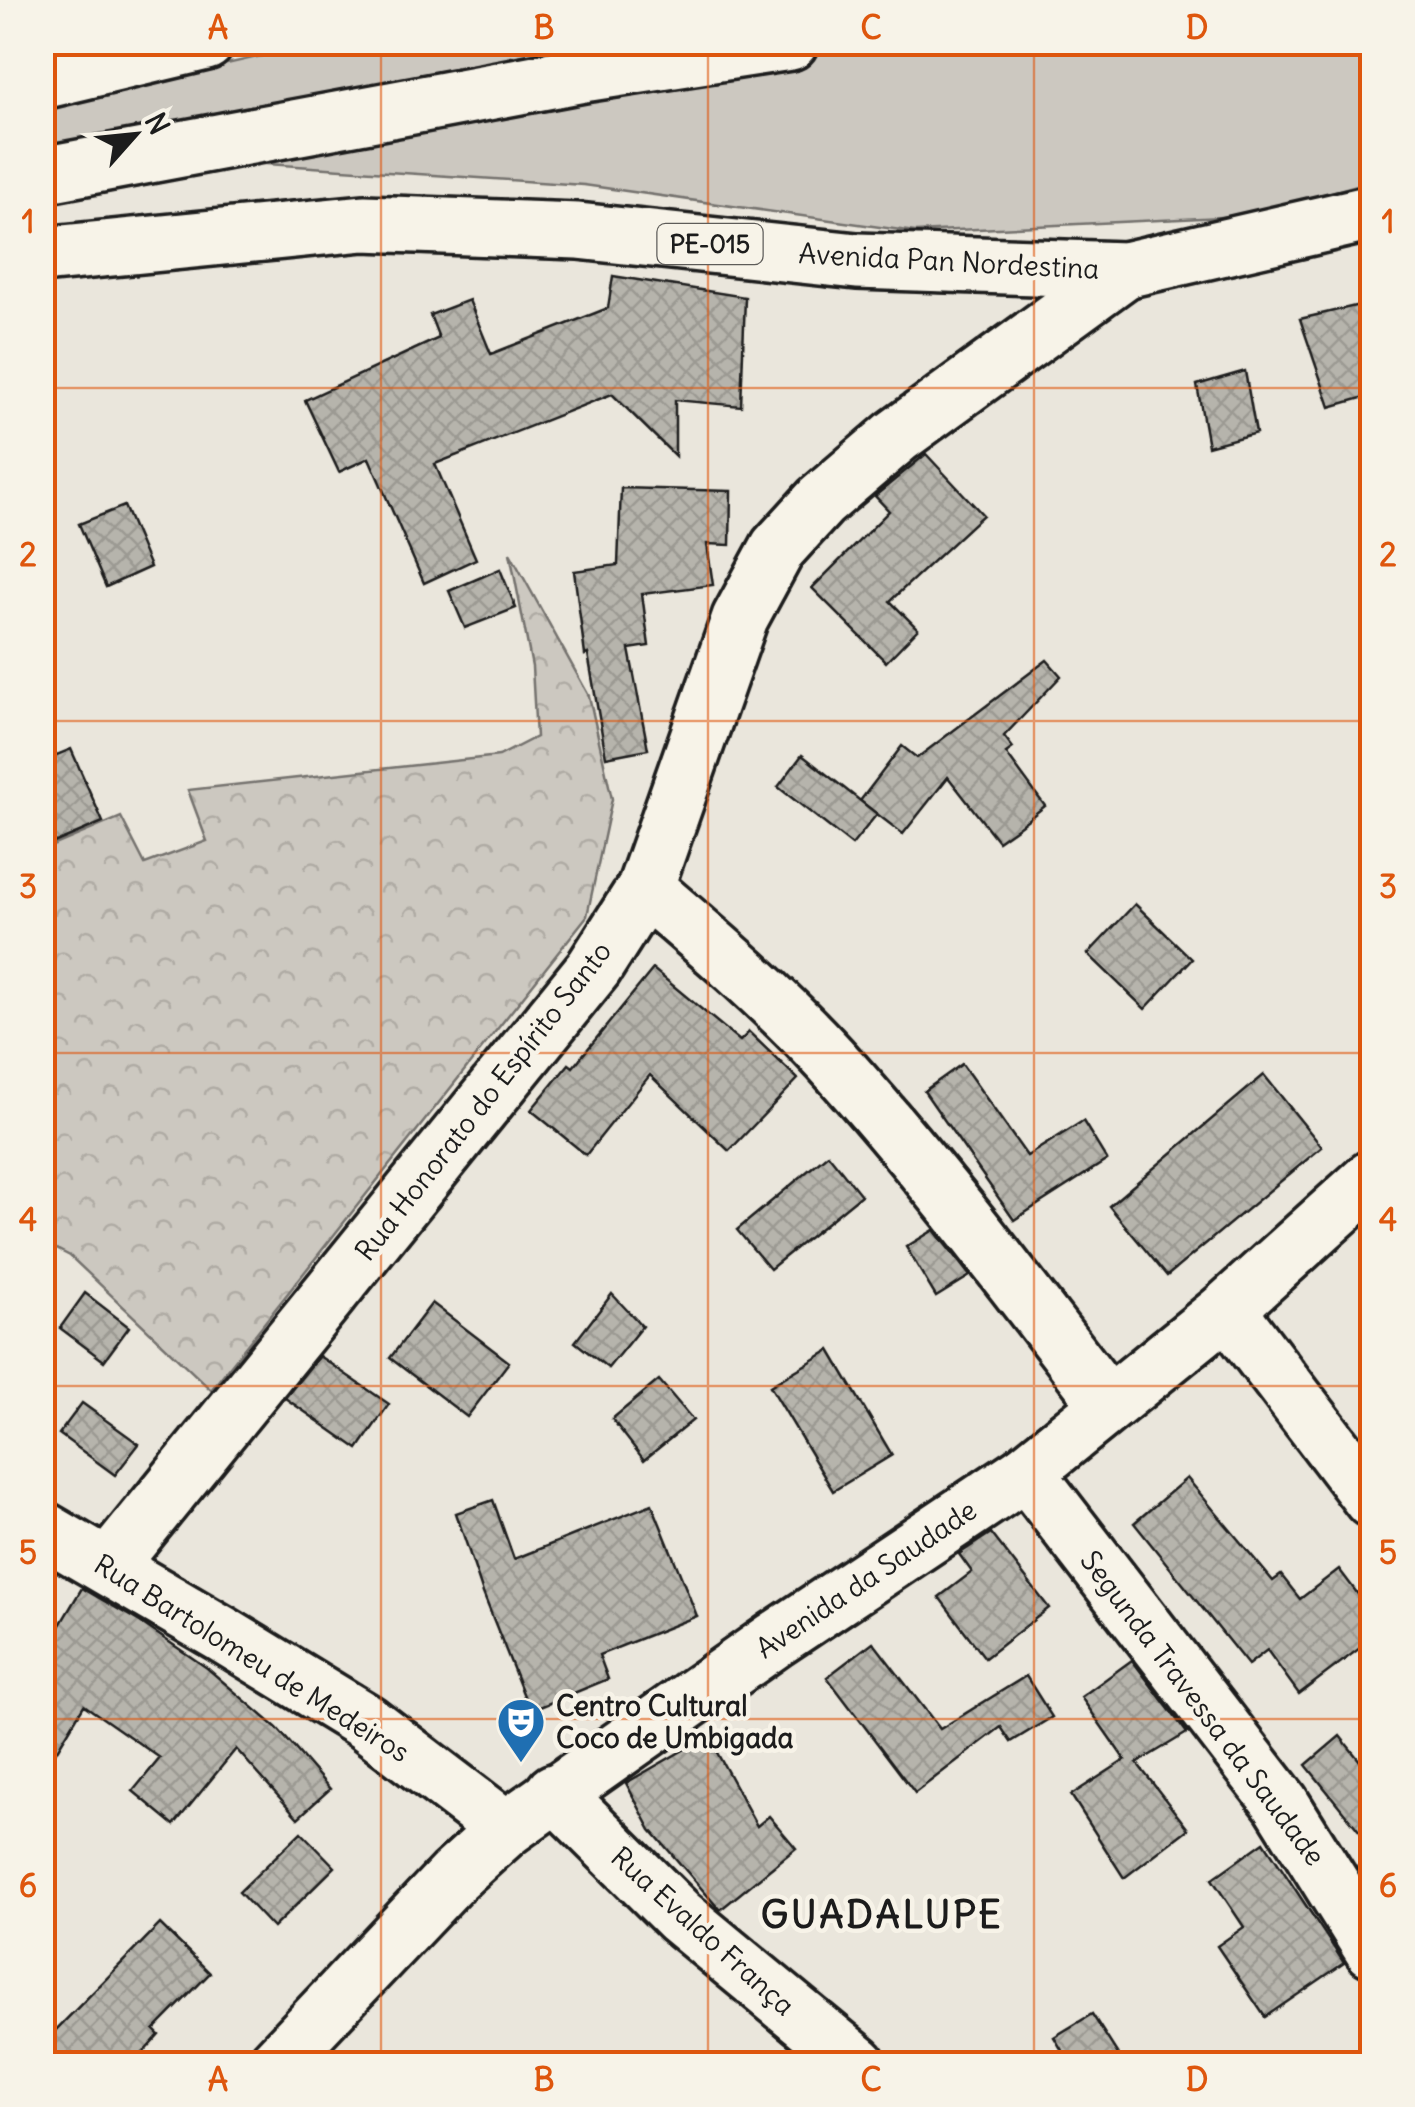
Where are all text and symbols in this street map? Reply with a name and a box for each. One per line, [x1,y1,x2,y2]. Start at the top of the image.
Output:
text: A [208,7,228,48]
text: B [534,7,554,48]
text: C [860,7,882,48]
text: D [1186,7,1208,48]
north arrow [85,85,185,185]
text: N [137,107,178,140]
text: 1 [22,201,34,242]
text: 1 [1382,201,1394,242]
road number: PE-015 [658,224,762,264]
street label: Avenida Pan Nordestina [798,235,1100,287]
text: 2 [19,534,37,575]
text: 2 [1379,534,1397,575]
text: 3 [19,866,37,907]
text: 3 [1379,866,1397,907]
street label: Rua Honorato do Espírito Santo [347,934,619,1268]
text: 4 [19,1199,37,1240]
text: 4 [1379,1199,1397,1240]
street label: Avenida da Saudade [749,1492,983,1666]
text: 5 [19,1532,37,1573]
text: 5 [1379,1532,1397,1573]
street label: Segunda Travessa da Saudade [1073,1543,1333,1873]
street label: Rua Bartolomeu de Medeiros [88,1546,416,1770]
place label: Centro Cultural Coco de Umbigada [556,1688,793,1756]
theatre icon: Centro Cultural Coco de Umbigada [495,1696,547,1764]
street label: Rua Evaldo França [604,1839,802,2023]
text: 6 [19,1865,37,1906]
text: 6 [1379,1865,1397,1906]
district label: GUADALUPE [761,1891,1003,1938]
text: A [208,2059,228,2100]
text: B [534,2059,554,2100]
text: C [860,2059,882,2100]
text: D [1186,2059,1208,2100]

